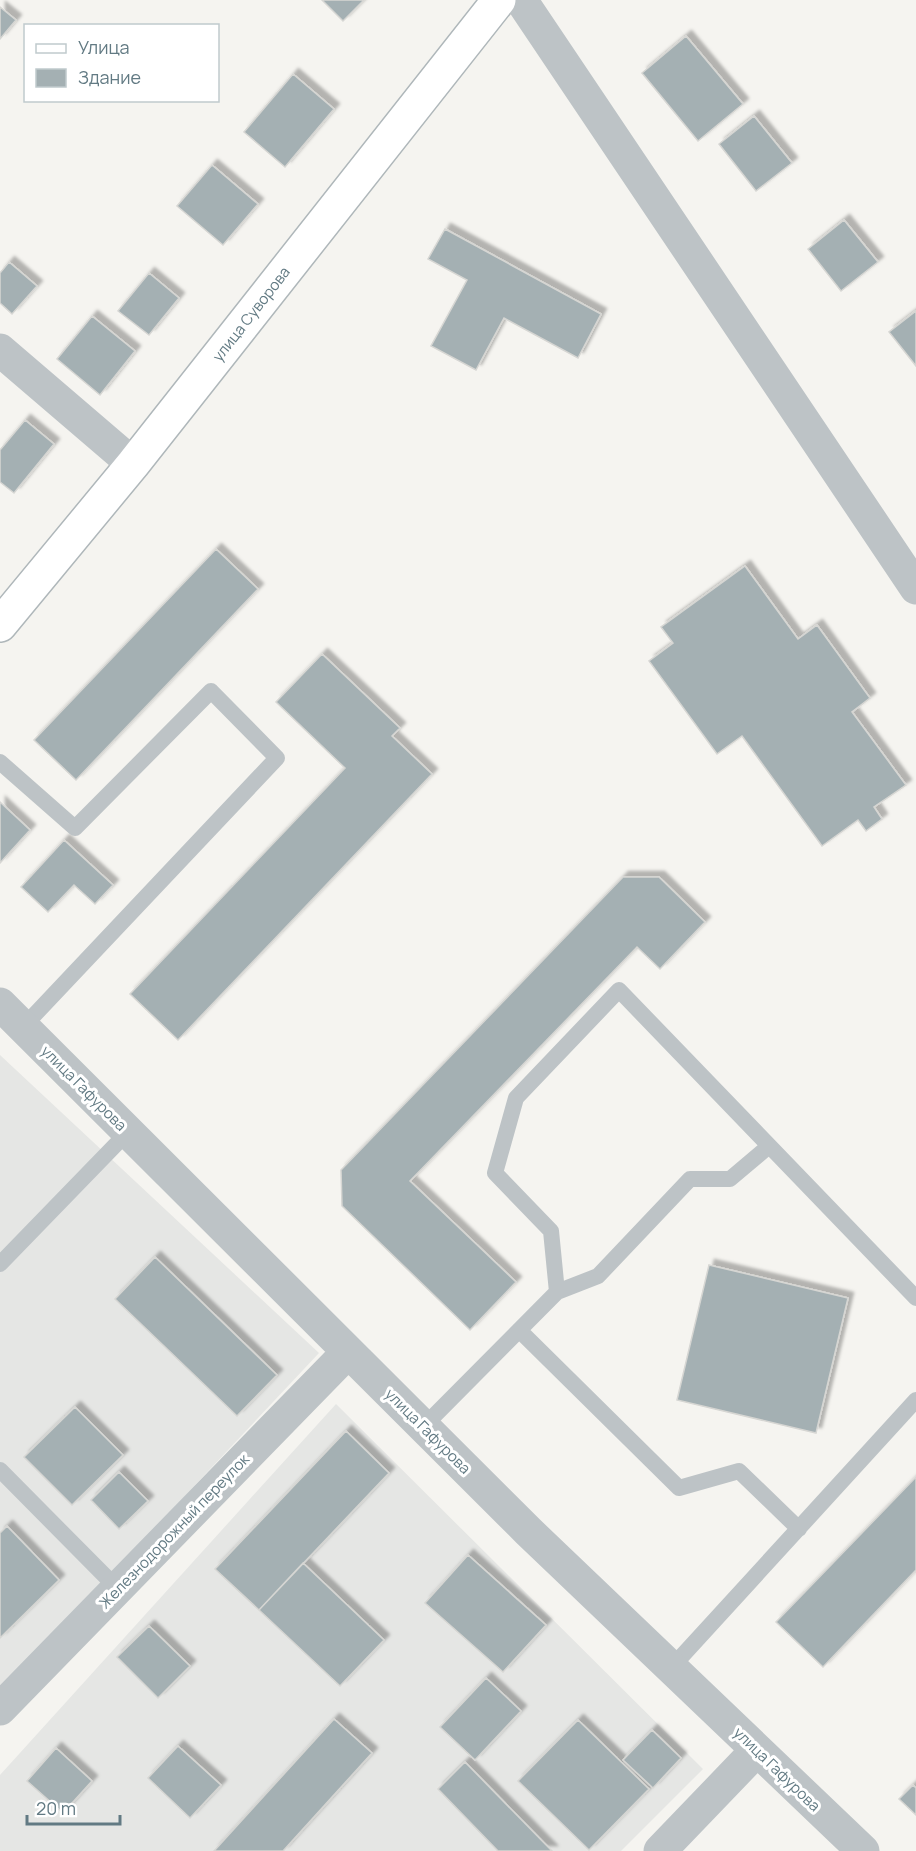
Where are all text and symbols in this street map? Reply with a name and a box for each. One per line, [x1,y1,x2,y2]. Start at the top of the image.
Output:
legend [24,24,219,102]
text: Улица [78,35,130,59]
text: Здание [78,65,141,89]
street label: улица Суворова [207,262,295,366]
street label: улица Гафурова [37,1041,131,1135]
street label: улица Гафурова [381,1384,475,1478]
street label: Железнодорожный переулок [94,1449,254,1613]
street label: улица Гафурова [729,1722,825,1816]
scale bar [27,1788,120,1826]
text: 20 m [36,1796,76,1820]

